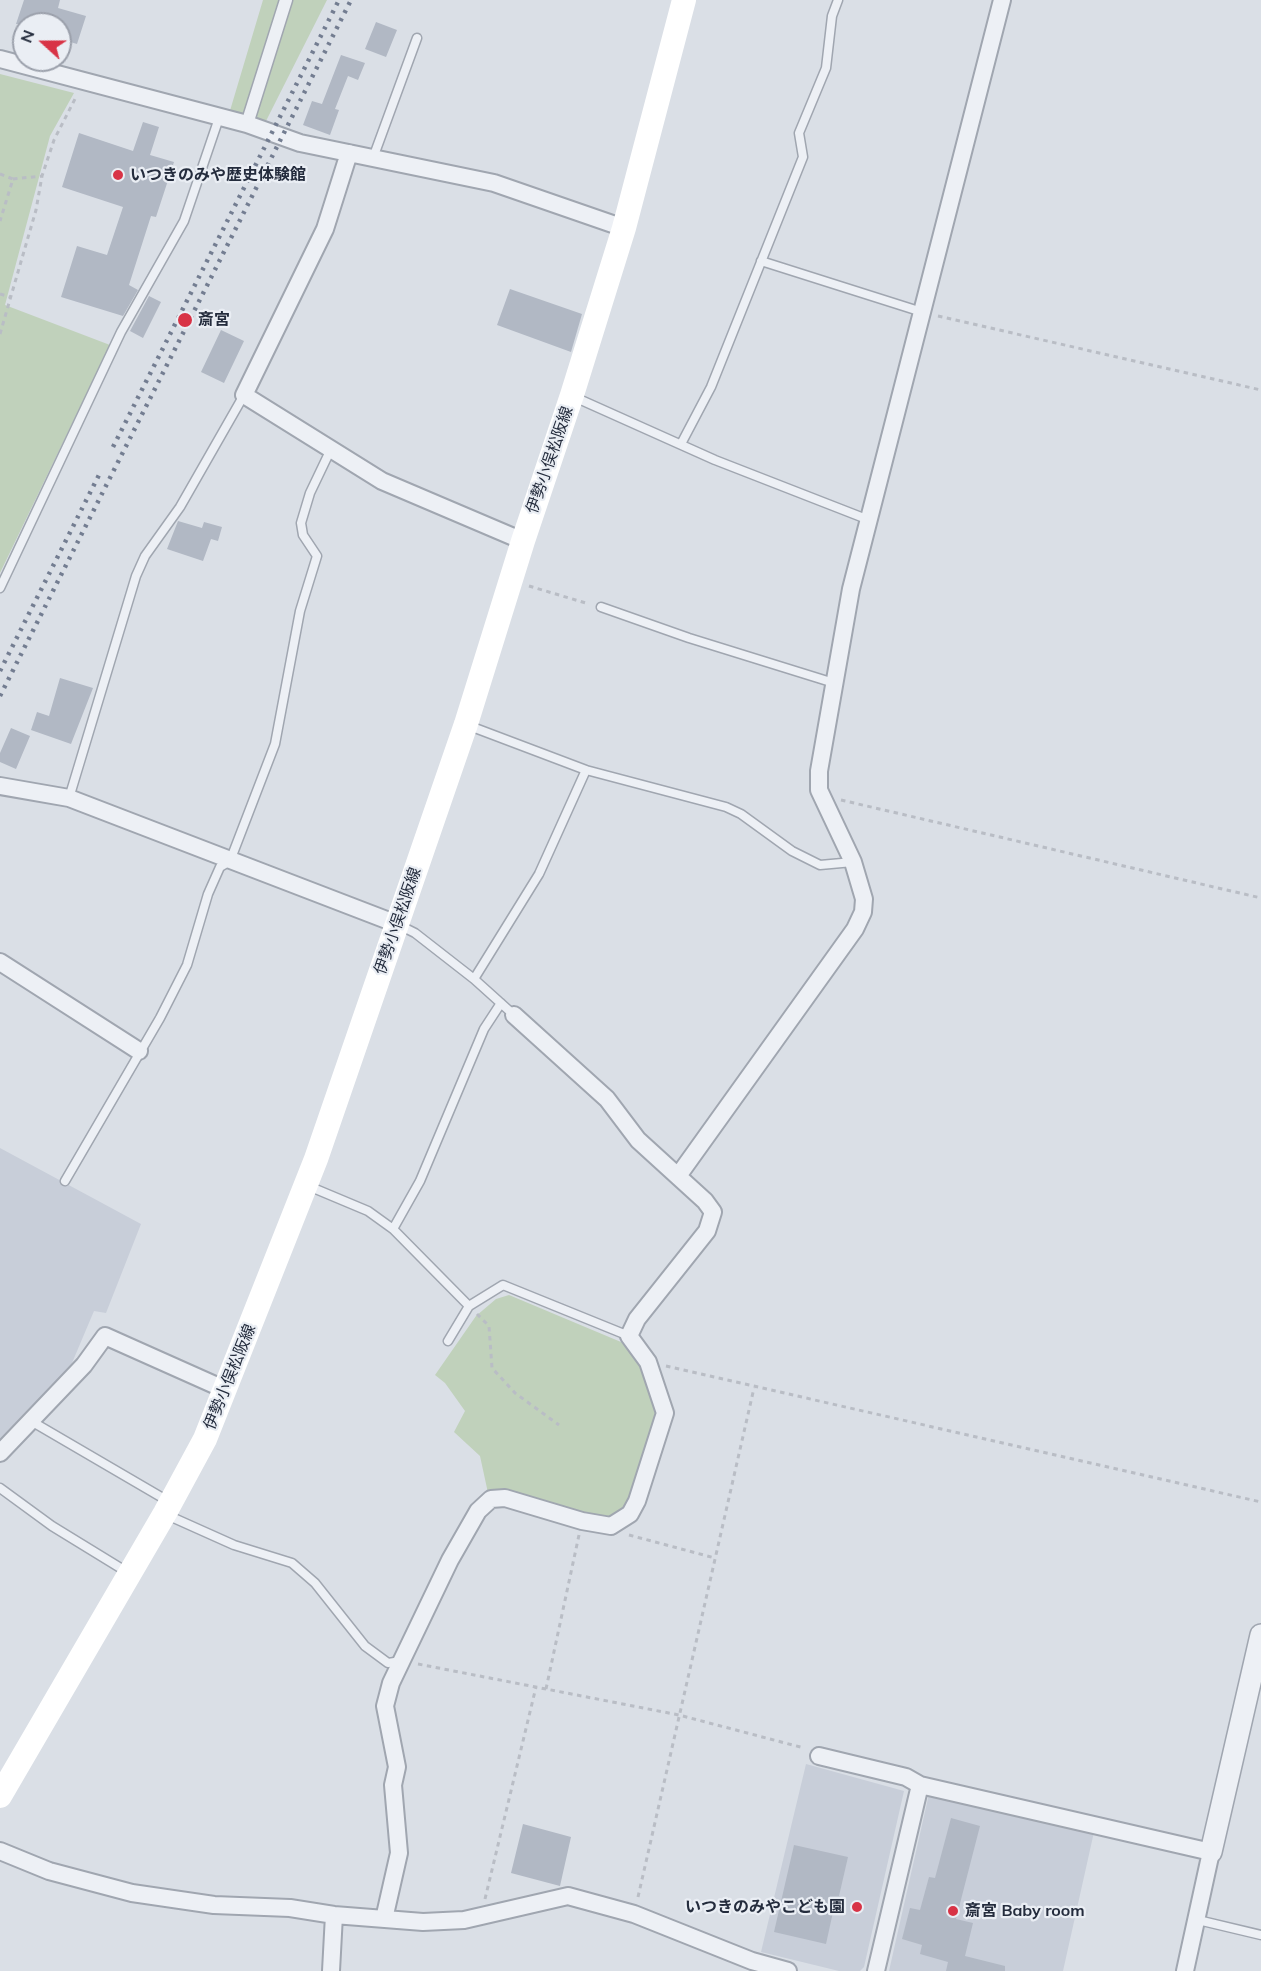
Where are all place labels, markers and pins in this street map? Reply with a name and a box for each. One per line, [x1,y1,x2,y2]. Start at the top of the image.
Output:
place label: いつきのみや歴史体験館 [130,165,306,185]
marker: いつきのみや歴史体験館 [111,168,125,182]
place label: 斎宮 [198,310,230,330]
marker: 斎宮 [176,311,194,329]
place label: いつきのみやこども園 [685,1897,845,1917]
marker: いつきのみやこども園 [850,1900,864,1914]
place label: 斎宮 Baby room [965,1901,1085,1921]
marker: 斎宮 Baby room [946,1904,960,1918]

